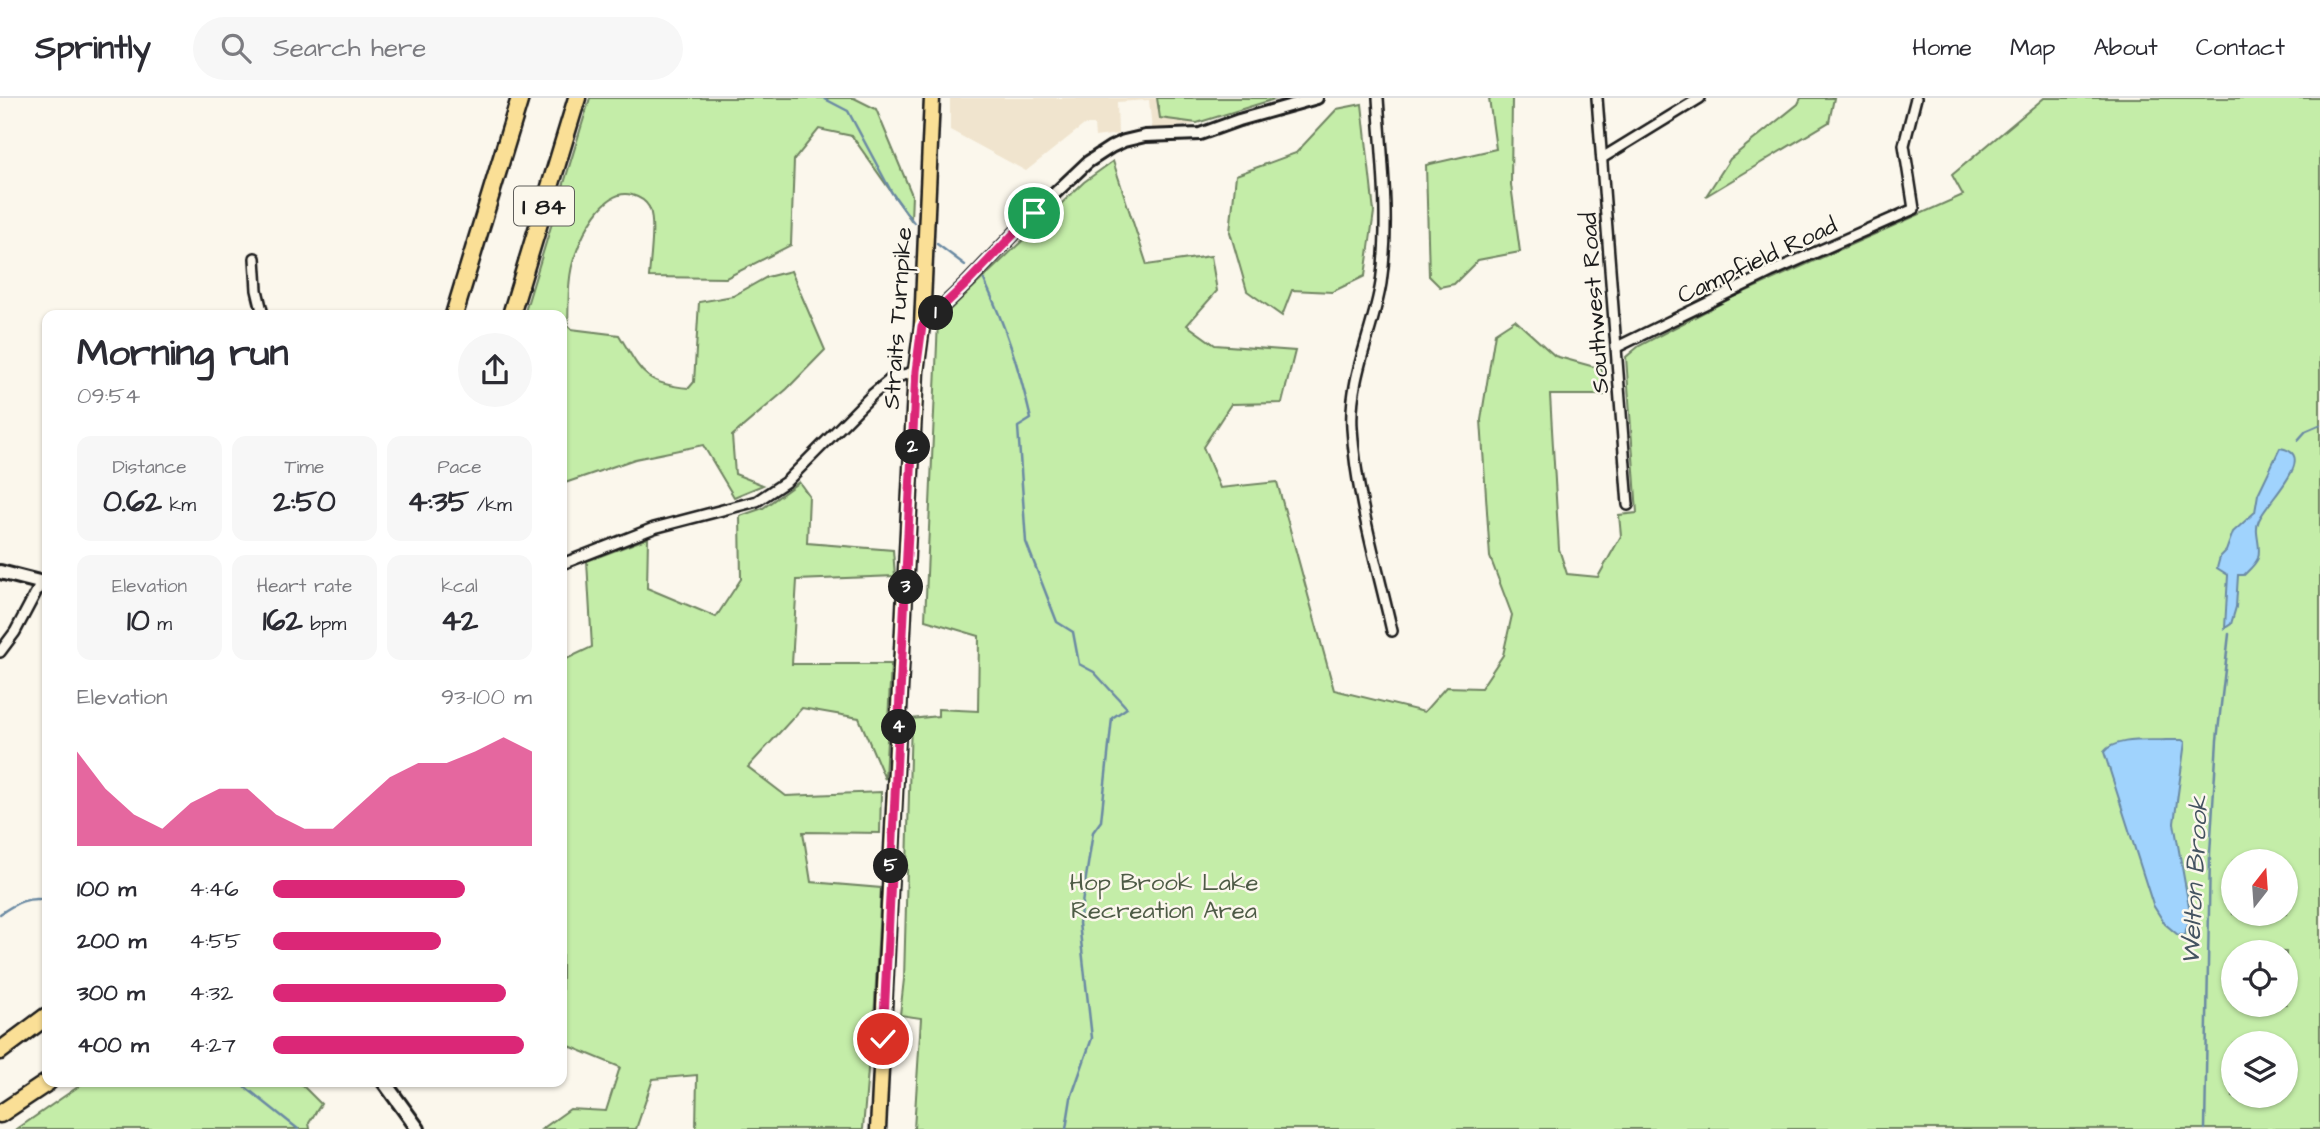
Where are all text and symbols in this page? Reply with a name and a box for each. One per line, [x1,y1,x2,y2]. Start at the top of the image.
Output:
search box [193,17,683,80]
text: Sprintly [35,25,151,71]
icon: search [217,29,255,67]
text: Search here [273,30,426,66]
text: Home [1912,31,1972,65]
text: Map [2010,31,2055,65]
text: About [2093,31,2158,65]
text: Contact [2196,31,2285,65]
pin [1004,183,1064,243]
road number: I 84 [514,186,574,226]
icon: arrive [1015,194,1053,232]
street label: Campfield Road [1672,209,1843,313]
street label: Southwest Road [1572,211,1618,395]
street label: Straits Turnpike [875,226,921,410]
pin: 1 [918,296,954,330]
text: 1 [934,299,937,326]
text: Morning run [77,328,289,380]
button: share [458,333,532,407]
text: 09:54 [77,380,140,412]
pin: 2 [895,430,930,464]
text: 2 [907,433,918,460]
text: Distance [113,454,186,481]
text: Time [285,454,324,481]
text: Pace [437,454,482,481]
text: 0.62 [103,481,162,523]
text: 2:50 [273,481,336,523]
text: 4:35 [407,481,469,523]
text: km [162,492,196,519]
text: /km [469,492,512,519]
pin: 3 [888,570,923,604]
text: Elevation [112,573,187,600]
text: Heart rate [257,573,352,600]
text: kcal [441,573,478,600]
text: 3 [901,573,910,600]
text: 10 [127,600,150,642]
text: 162 [263,600,303,642]
text: 42 [441,600,478,642]
text: m [150,611,172,638]
text: bpm [303,611,346,638]
text: Elevation [77,681,168,713]
text: 93–100 m [441,681,532,713]
pin: 4 [881,710,916,744]
text: 4 [892,713,905,740]
water label: Welton Brook [2173,794,2217,965]
pin: 5 [874,848,908,884]
north arrow [2221,849,2298,926]
map controls [2221,849,2298,1108]
text: 5 [884,852,897,879]
park label: Hop Brook Lake Recreation Area [1069,866,1259,928]
text: 100 m [77,873,136,905]
text: 4:46 [189,873,239,905]
text: 200 m [77,925,146,957]
text: 4:55 [189,925,241,957]
button: locate [2221,940,2298,1017]
text: 300 m [77,977,145,1009]
text: 4:32 [189,977,233,1009]
pin [853,1009,913,1069]
icon: check [864,1020,902,1058]
text: 400 m [77,1029,149,1061]
text: 4:27 [189,1029,236,1061]
button: layers [2221,1031,2298,1108]

